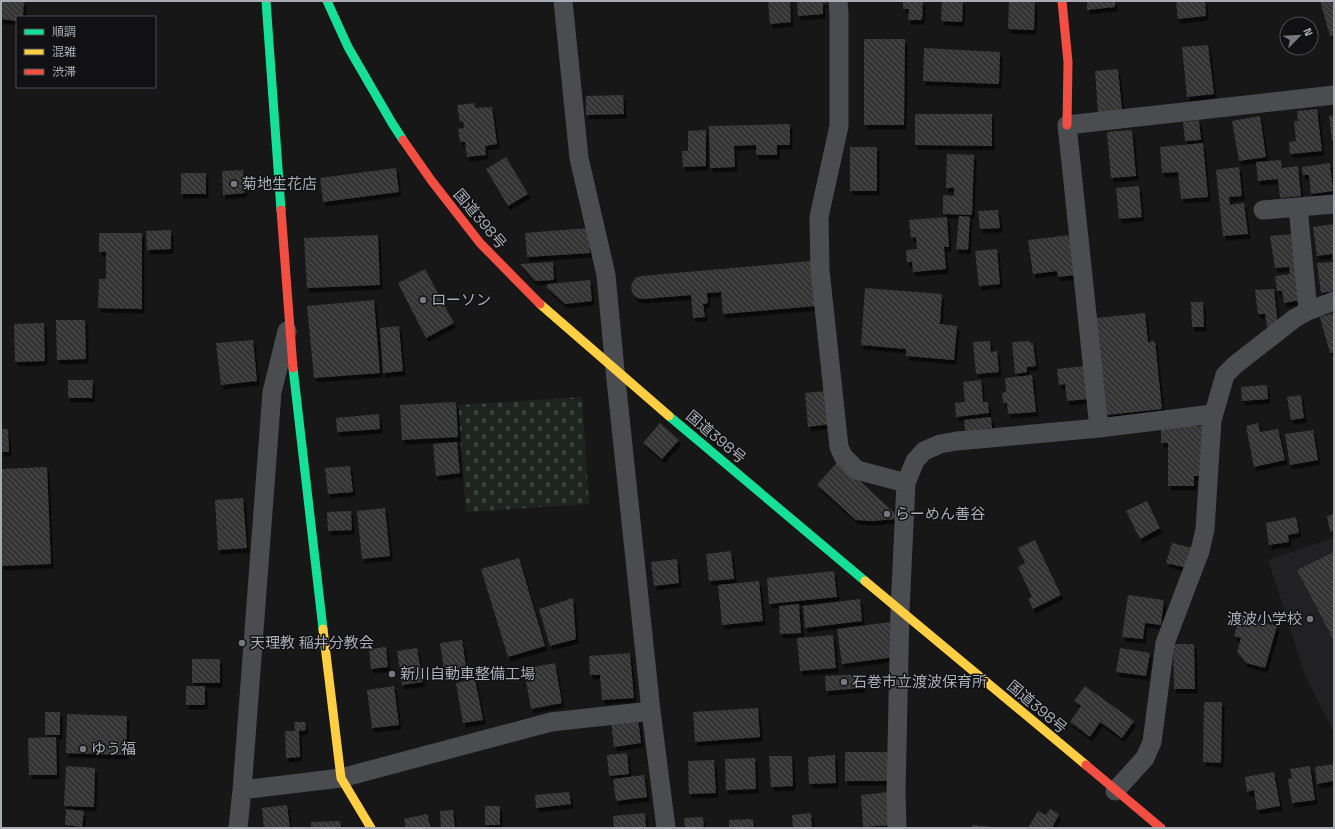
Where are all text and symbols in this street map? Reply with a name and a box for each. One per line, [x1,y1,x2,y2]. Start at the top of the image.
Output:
legend [16,16,156,88]
north arrow [1279,16,1319,56]
text: 順調 [52,24,76,40]
text: N [1300,26,1316,38]
text: 混雑 [52,44,76,60]
text: 渋滞 [52,64,76,80]
place label: 菊地生花店 [242,174,317,193]
marker: 菊地生花店 [229,179,239,189]
street label: 国道398号 [450,185,511,253]
place label: ローソン [431,290,491,309]
marker: ローソン [418,295,428,305]
street label: 国道398号 [682,406,750,467]
place label: らーめん善谷 [895,504,985,523]
marker: らーめん善谷 [882,509,892,519]
place label: 渡波小学校 [1227,609,1302,628]
marker: 渡波小学校 [1305,614,1315,624]
place label: 天理教 稲井分教会 [250,633,374,652]
marker: 天理教 稲井分教会 [237,638,247,648]
place label: 新川自動車整備工場 [400,664,535,683]
marker: 新川自動車整備工場 [387,669,397,679]
place label: 石巻市立渡波保育所 [852,672,987,691]
street label: 国道398号 [1003,676,1071,737]
marker: 石巻市立渡波保育所 [839,677,849,687]
place label: ゆう福 [91,739,136,758]
marker: ゆう福 [78,744,88,754]

